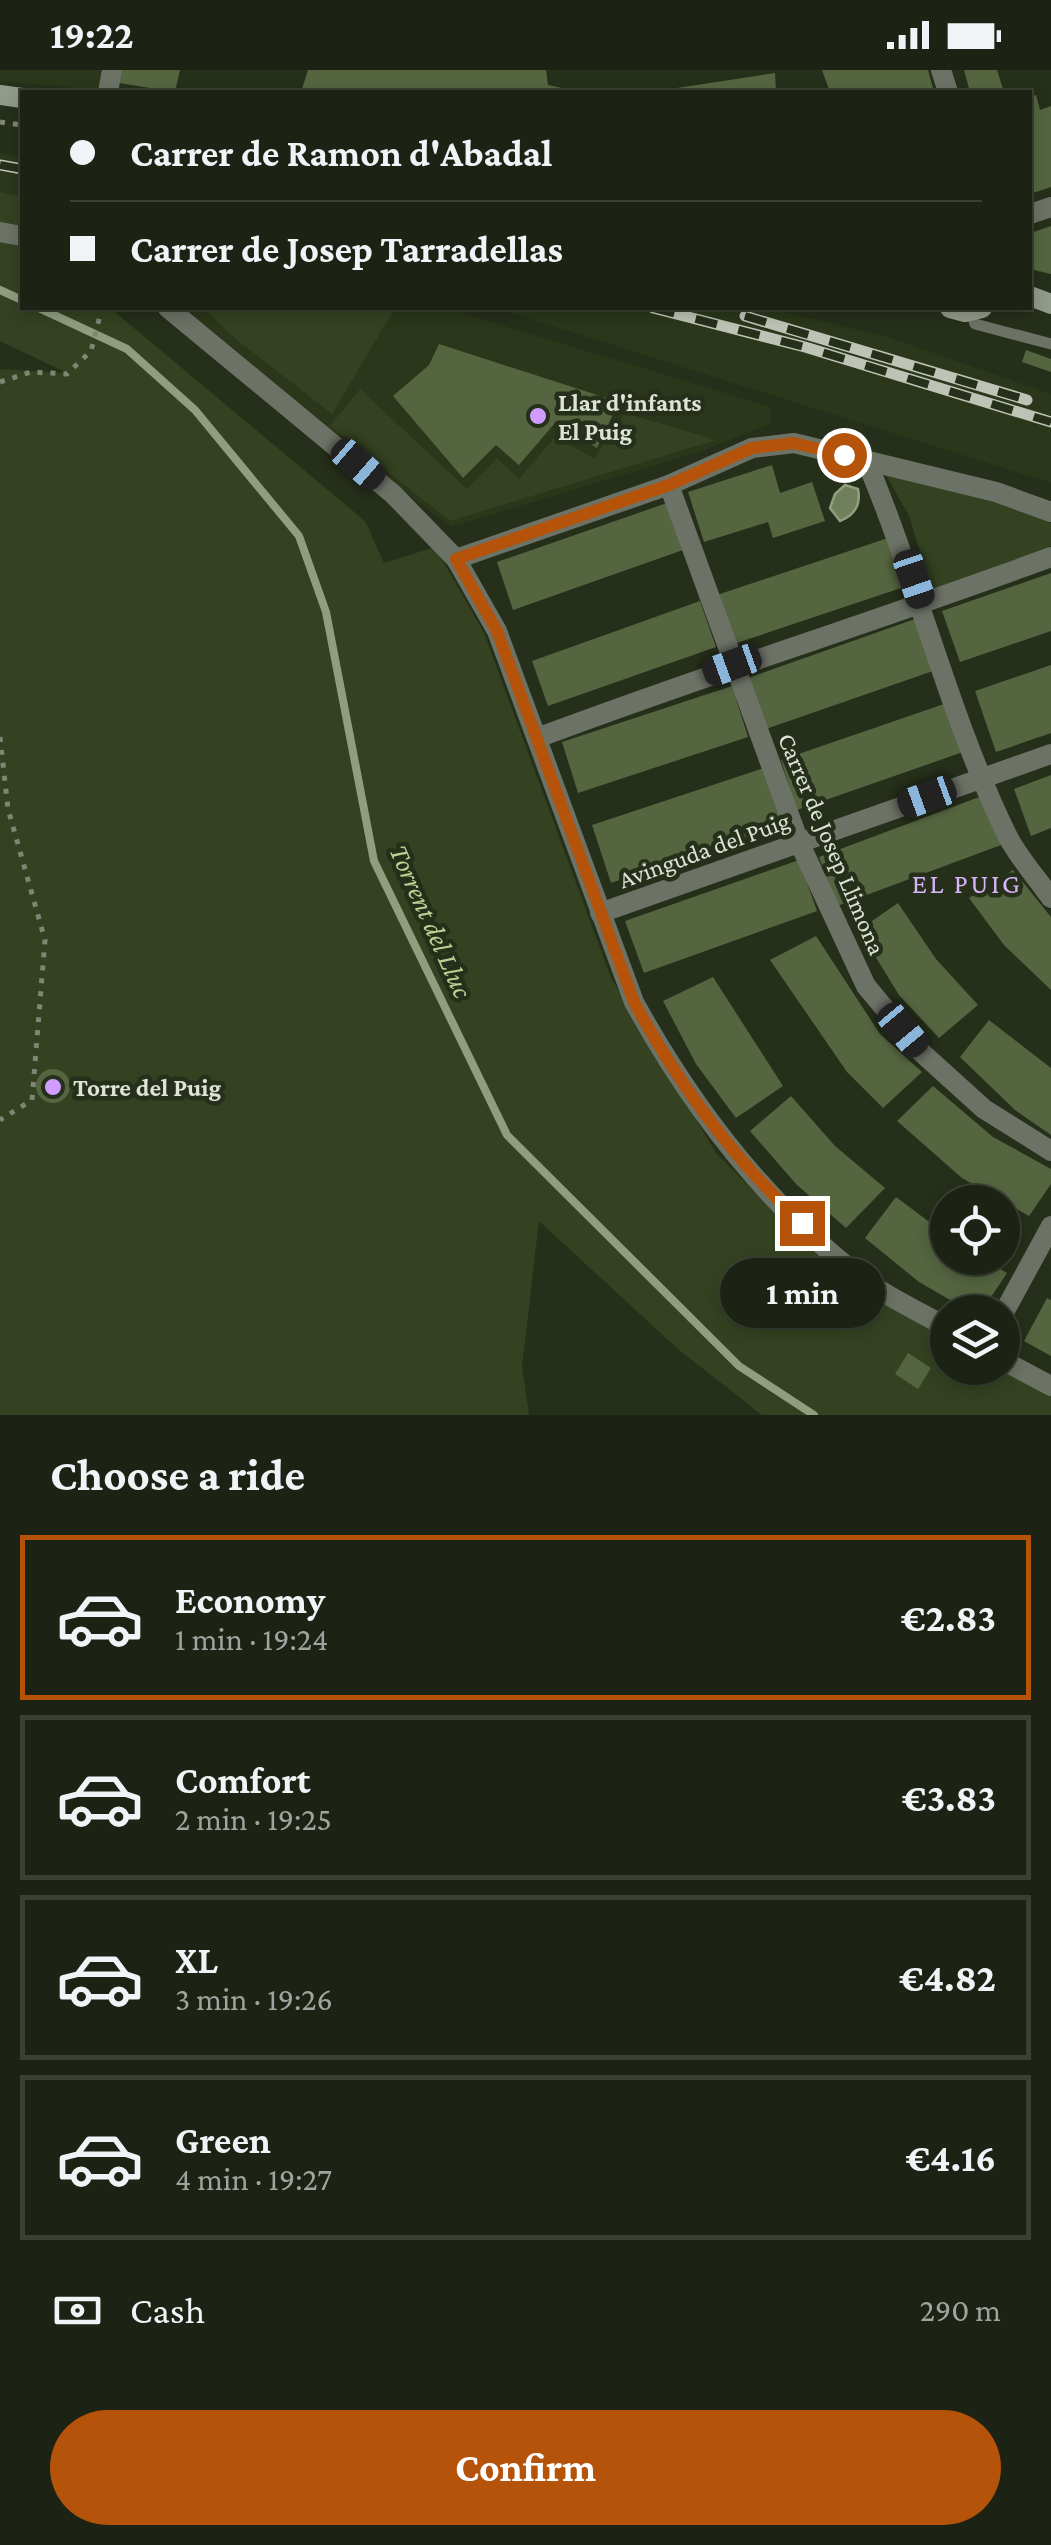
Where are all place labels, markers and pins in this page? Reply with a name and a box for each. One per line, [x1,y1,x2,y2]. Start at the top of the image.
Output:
place label: Llar d'infants El Puig [558,389,701,445]
marker: Llar d'infants El Puig [527,405,549,427]
place label: Torre del Puig [73,1074,221,1101]
marker: Torre del Puig [42,1076,64,1098]

